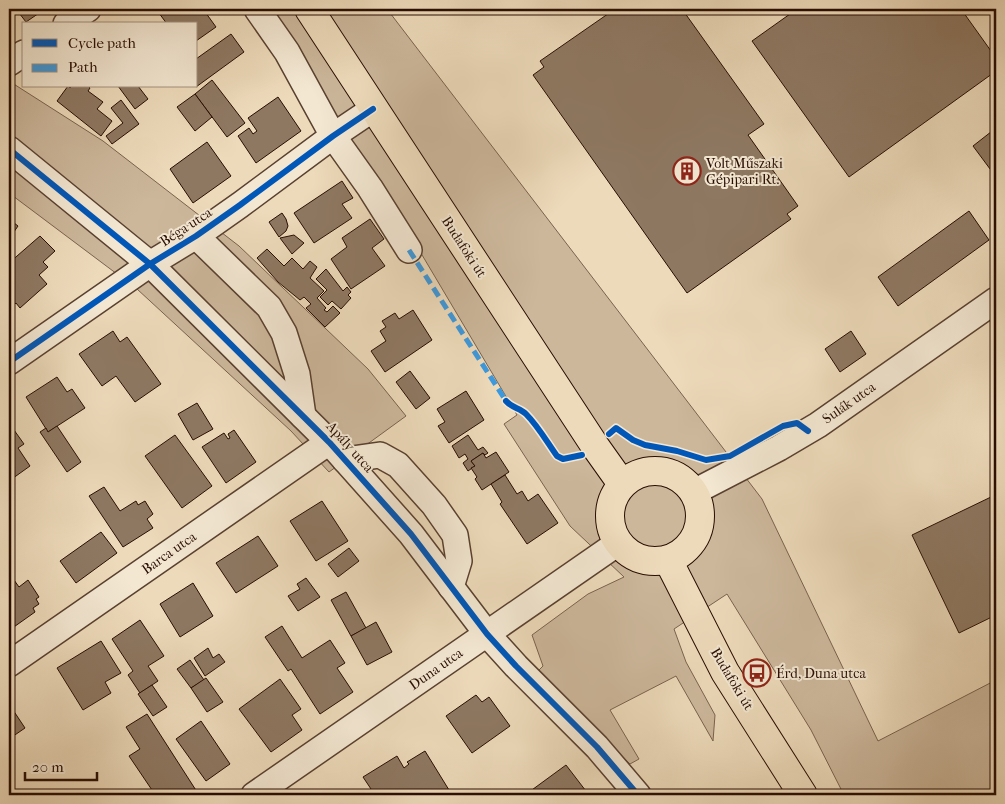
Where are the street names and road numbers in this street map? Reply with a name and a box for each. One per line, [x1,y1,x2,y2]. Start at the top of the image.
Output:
street label: Béga utca [157,204,216,250]
street label: Budafoki út [438,213,490,281]
street label: Sulák utca [819,378,879,428]
street label: Apály utca [322,417,378,476]
street label: Barca utca [138,528,200,578]
street label: Duna utca [406,644,467,694]
street label: Budafoki út [707,645,757,713]

